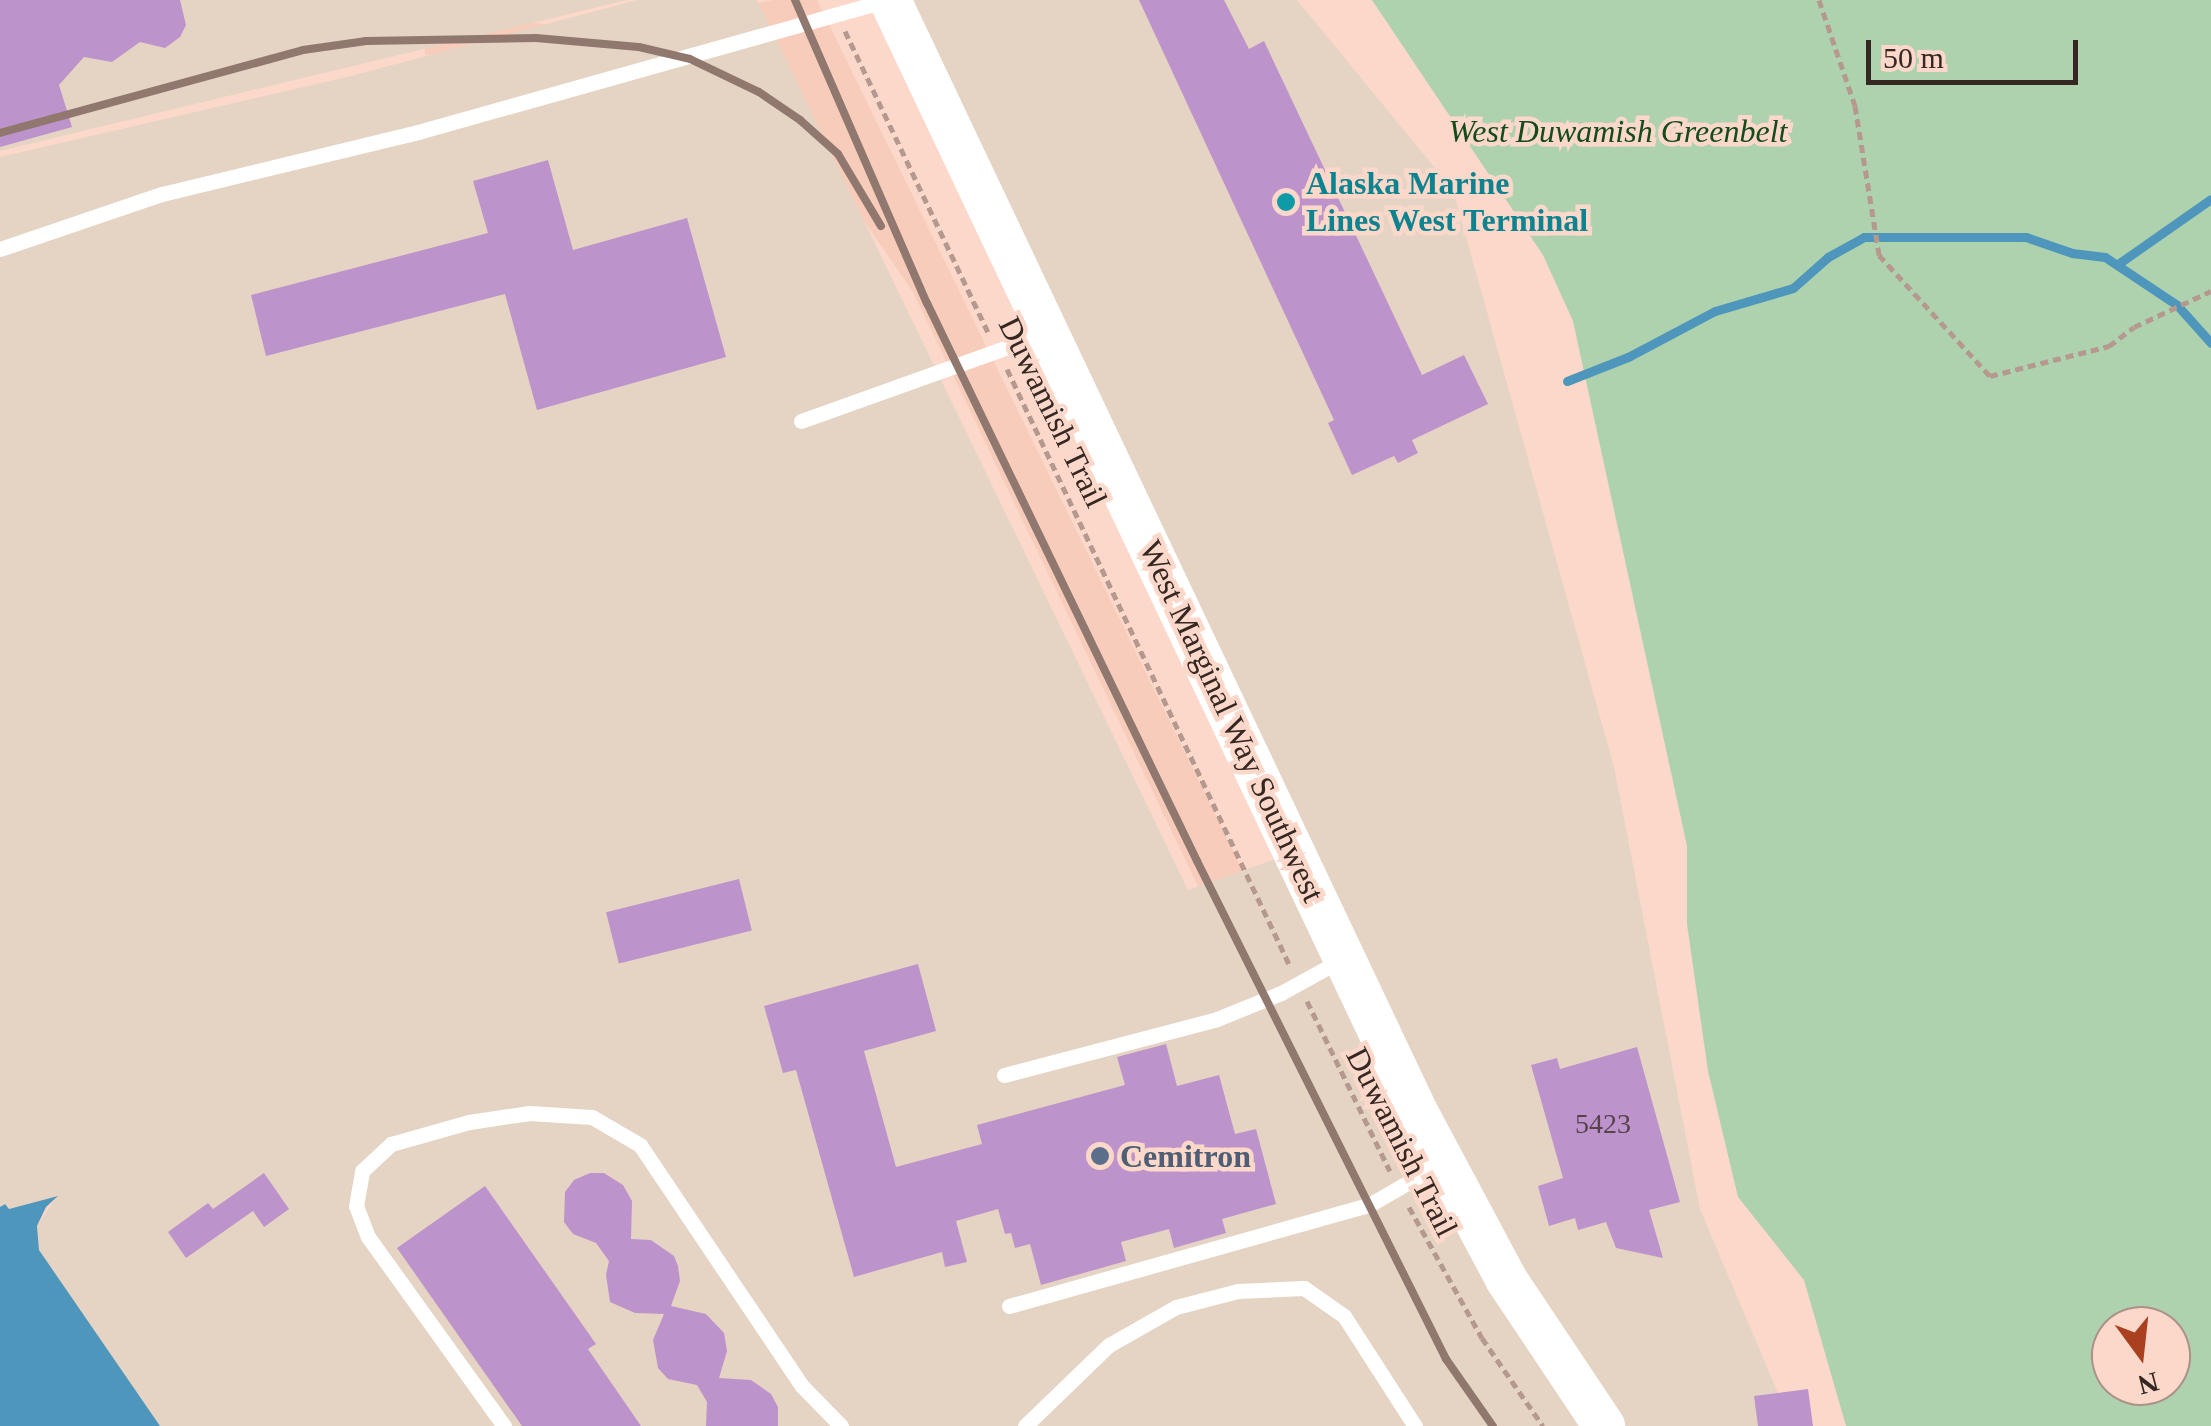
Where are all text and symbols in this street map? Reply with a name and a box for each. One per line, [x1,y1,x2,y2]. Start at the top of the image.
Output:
scale bar [1871,20,2084,82]
text: 50 m [1883,41,1944,74]
park label: West Duwamish Greenbelt [1449,112,1787,150]
place label: Alaska Marine Lines West Terminal [1306,165,1589,240]
marker: Alaska Marine Lines West Terminal [1275,191,1297,213]
street label: Duwamish Trail [990,310,1116,514]
street label: West Marginal Way Southwest [1131,534,1333,908]
street label: Duwamish Trail [1338,1041,1466,1243]
house number: 5423 [1575,1107,1631,1141]
place label: Cemitron [1120,1137,1251,1175]
marker: Cemitron [1089,1145,1111,1167]
north arrow [2091,1306,2191,1406]
text: N [2135,1366,2162,1401]

